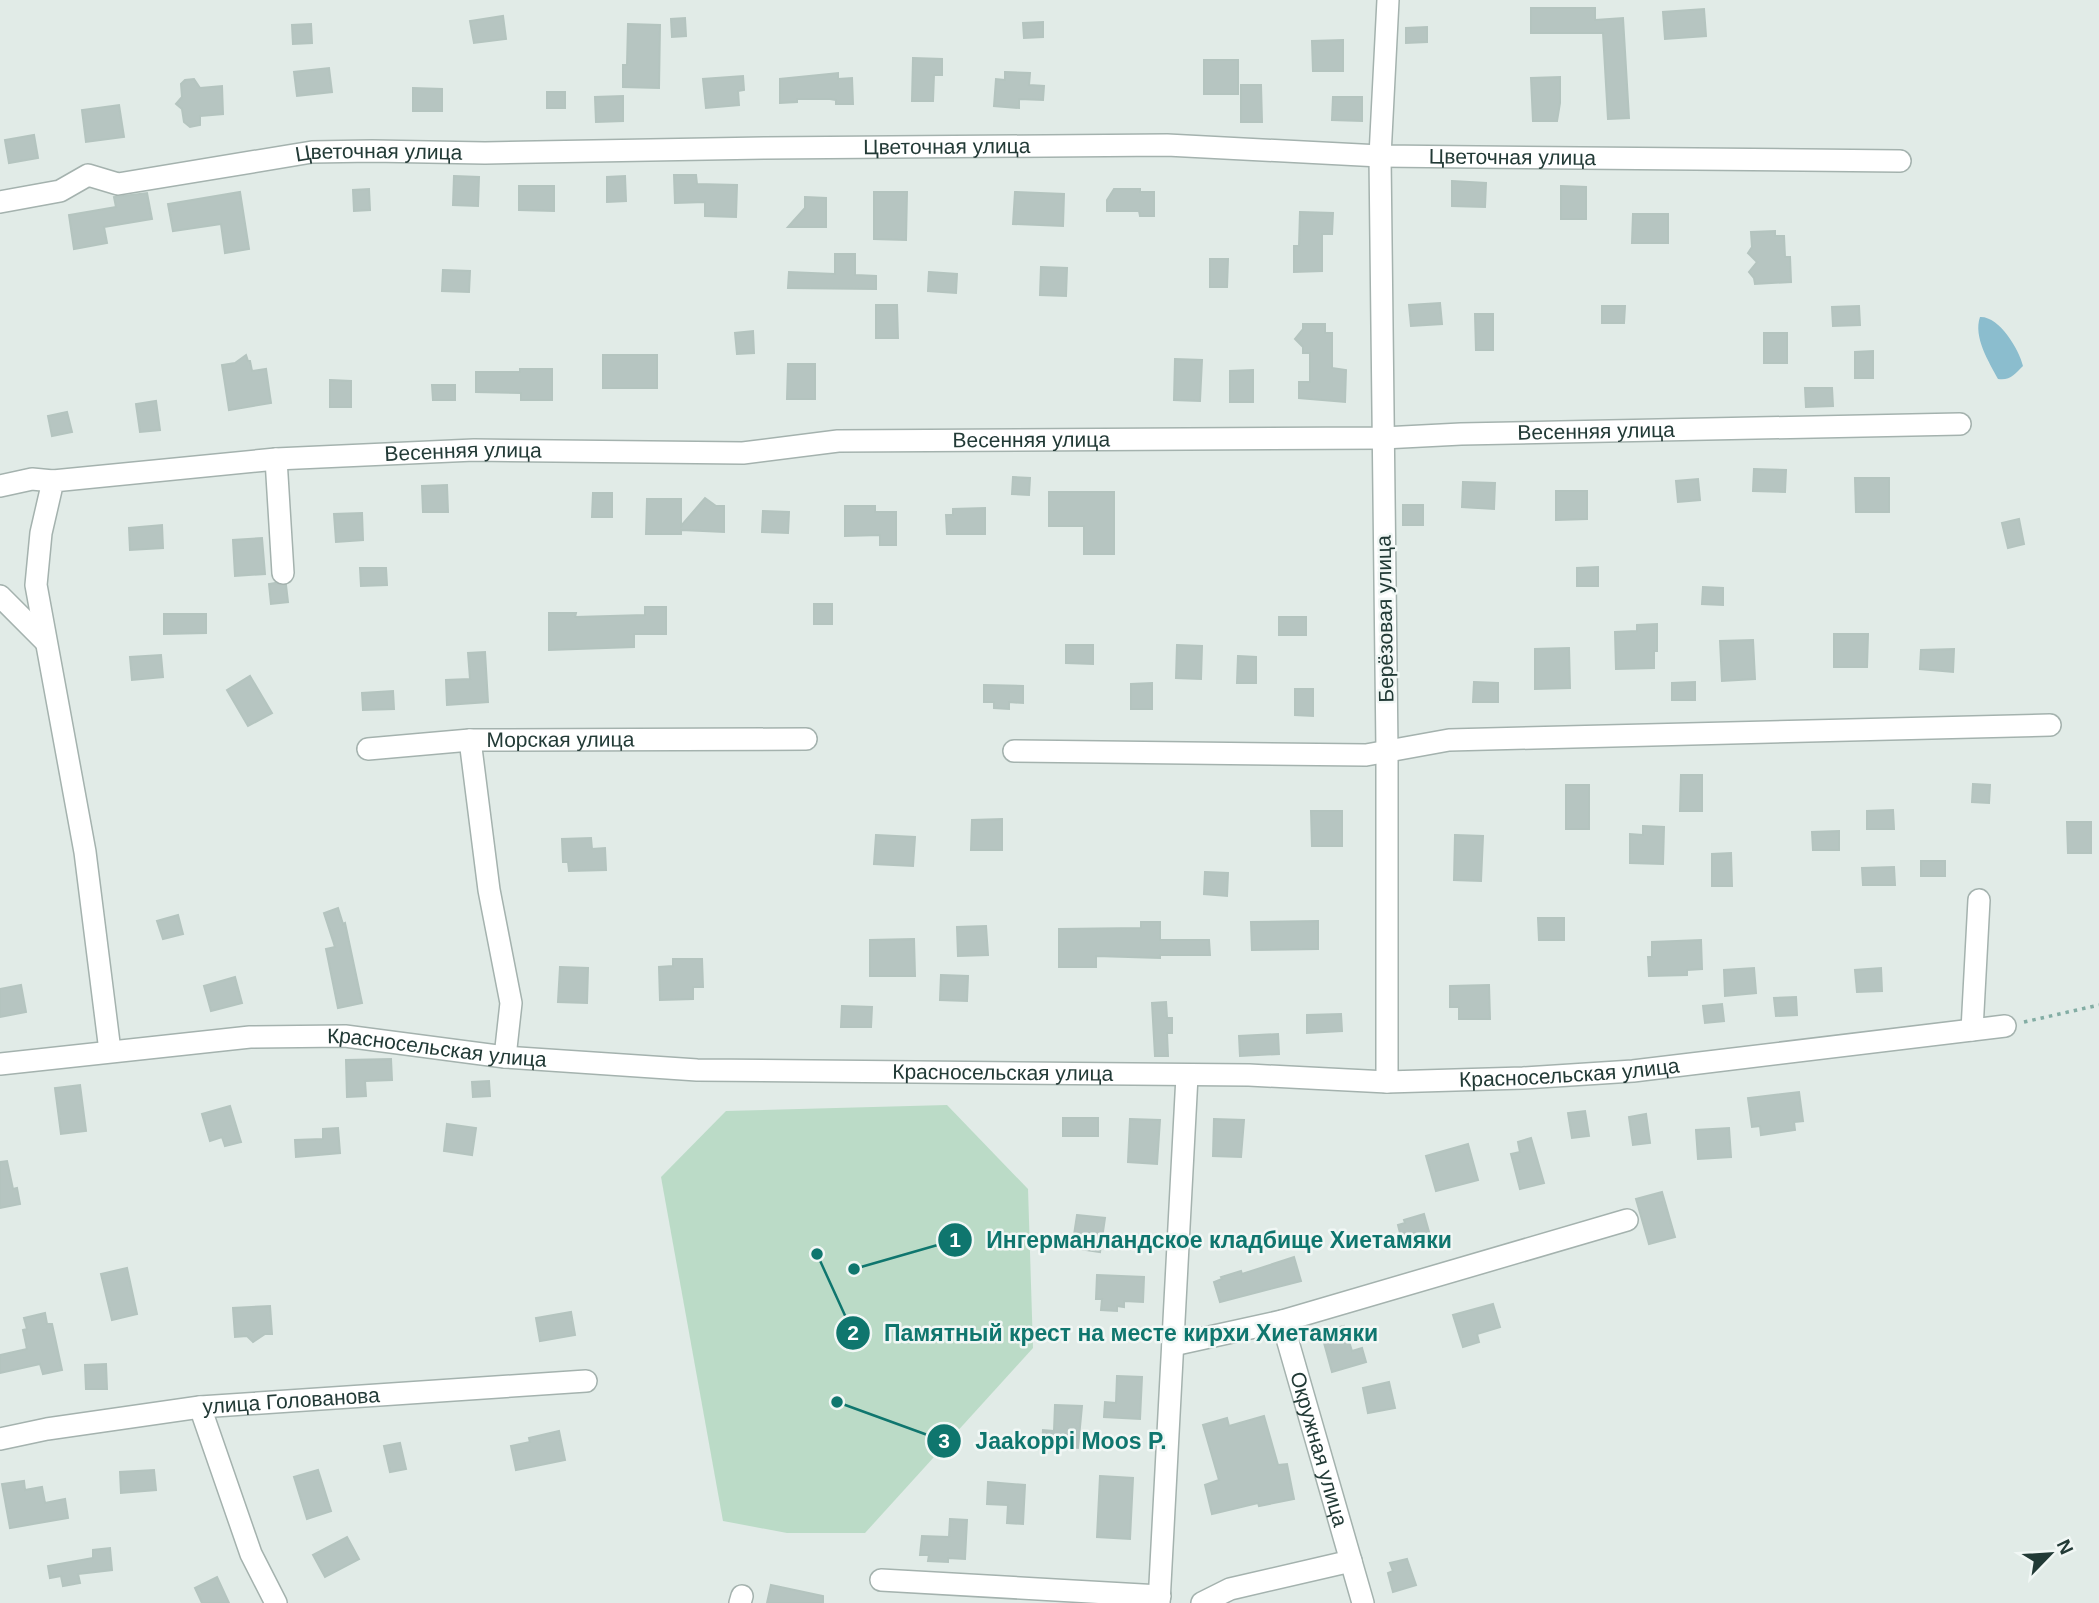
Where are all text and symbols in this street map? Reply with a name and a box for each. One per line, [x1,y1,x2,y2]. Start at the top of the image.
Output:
street label: Цветочная улица [863,134,1031,158]
street label: Цветочная улица [293,139,463,166]
street label: Цветочная улица [1429,144,1597,169]
street label: Весенняя улица [1517,418,1675,444]
street label: Весенняя улица [953,428,1110,451]
street label: Весенняя улица [384,438,542,465]
street label: Берёзовая улица [1372,535,1397,703]
street label: Морская улица [486,728,635,751]
street label: Красносельская улица [327,1023,548,1071]
street label: Красносельская улица [1459,1053,1681,1091]
street label: Красносельская улица [892,1060,1114,1085]
callout: Ингерманландское кладбище Хиетамяки [937,1218,1466,1262]
text: Ингерманландское кладбище Хиетамяки [986,1227,1452,1253]
text: 1 [949,1228,961,1251]
callout: Памятный крест на месте кирхи Хиетамяки [835,1311,1392,1355]
text: Памятный крест на месте кирхи Хиетамяки [884,1320,1378,1346]
text: 2 [847,1321,859,1344]
street label: Окружная улица [1286,1369,1353,1529]
street label: улица Голованова [202,1383,381,1418]
callout: Jaakoppi Moos P. [926,1419,1181,1463]
text: Jaakoppi Moos P. [975,1428,1167,1454]
text: 3 [938,1429,950,1452]
north arrow [2015,1519,2085,1589]
text: N [2053,1536,2077,1558]

